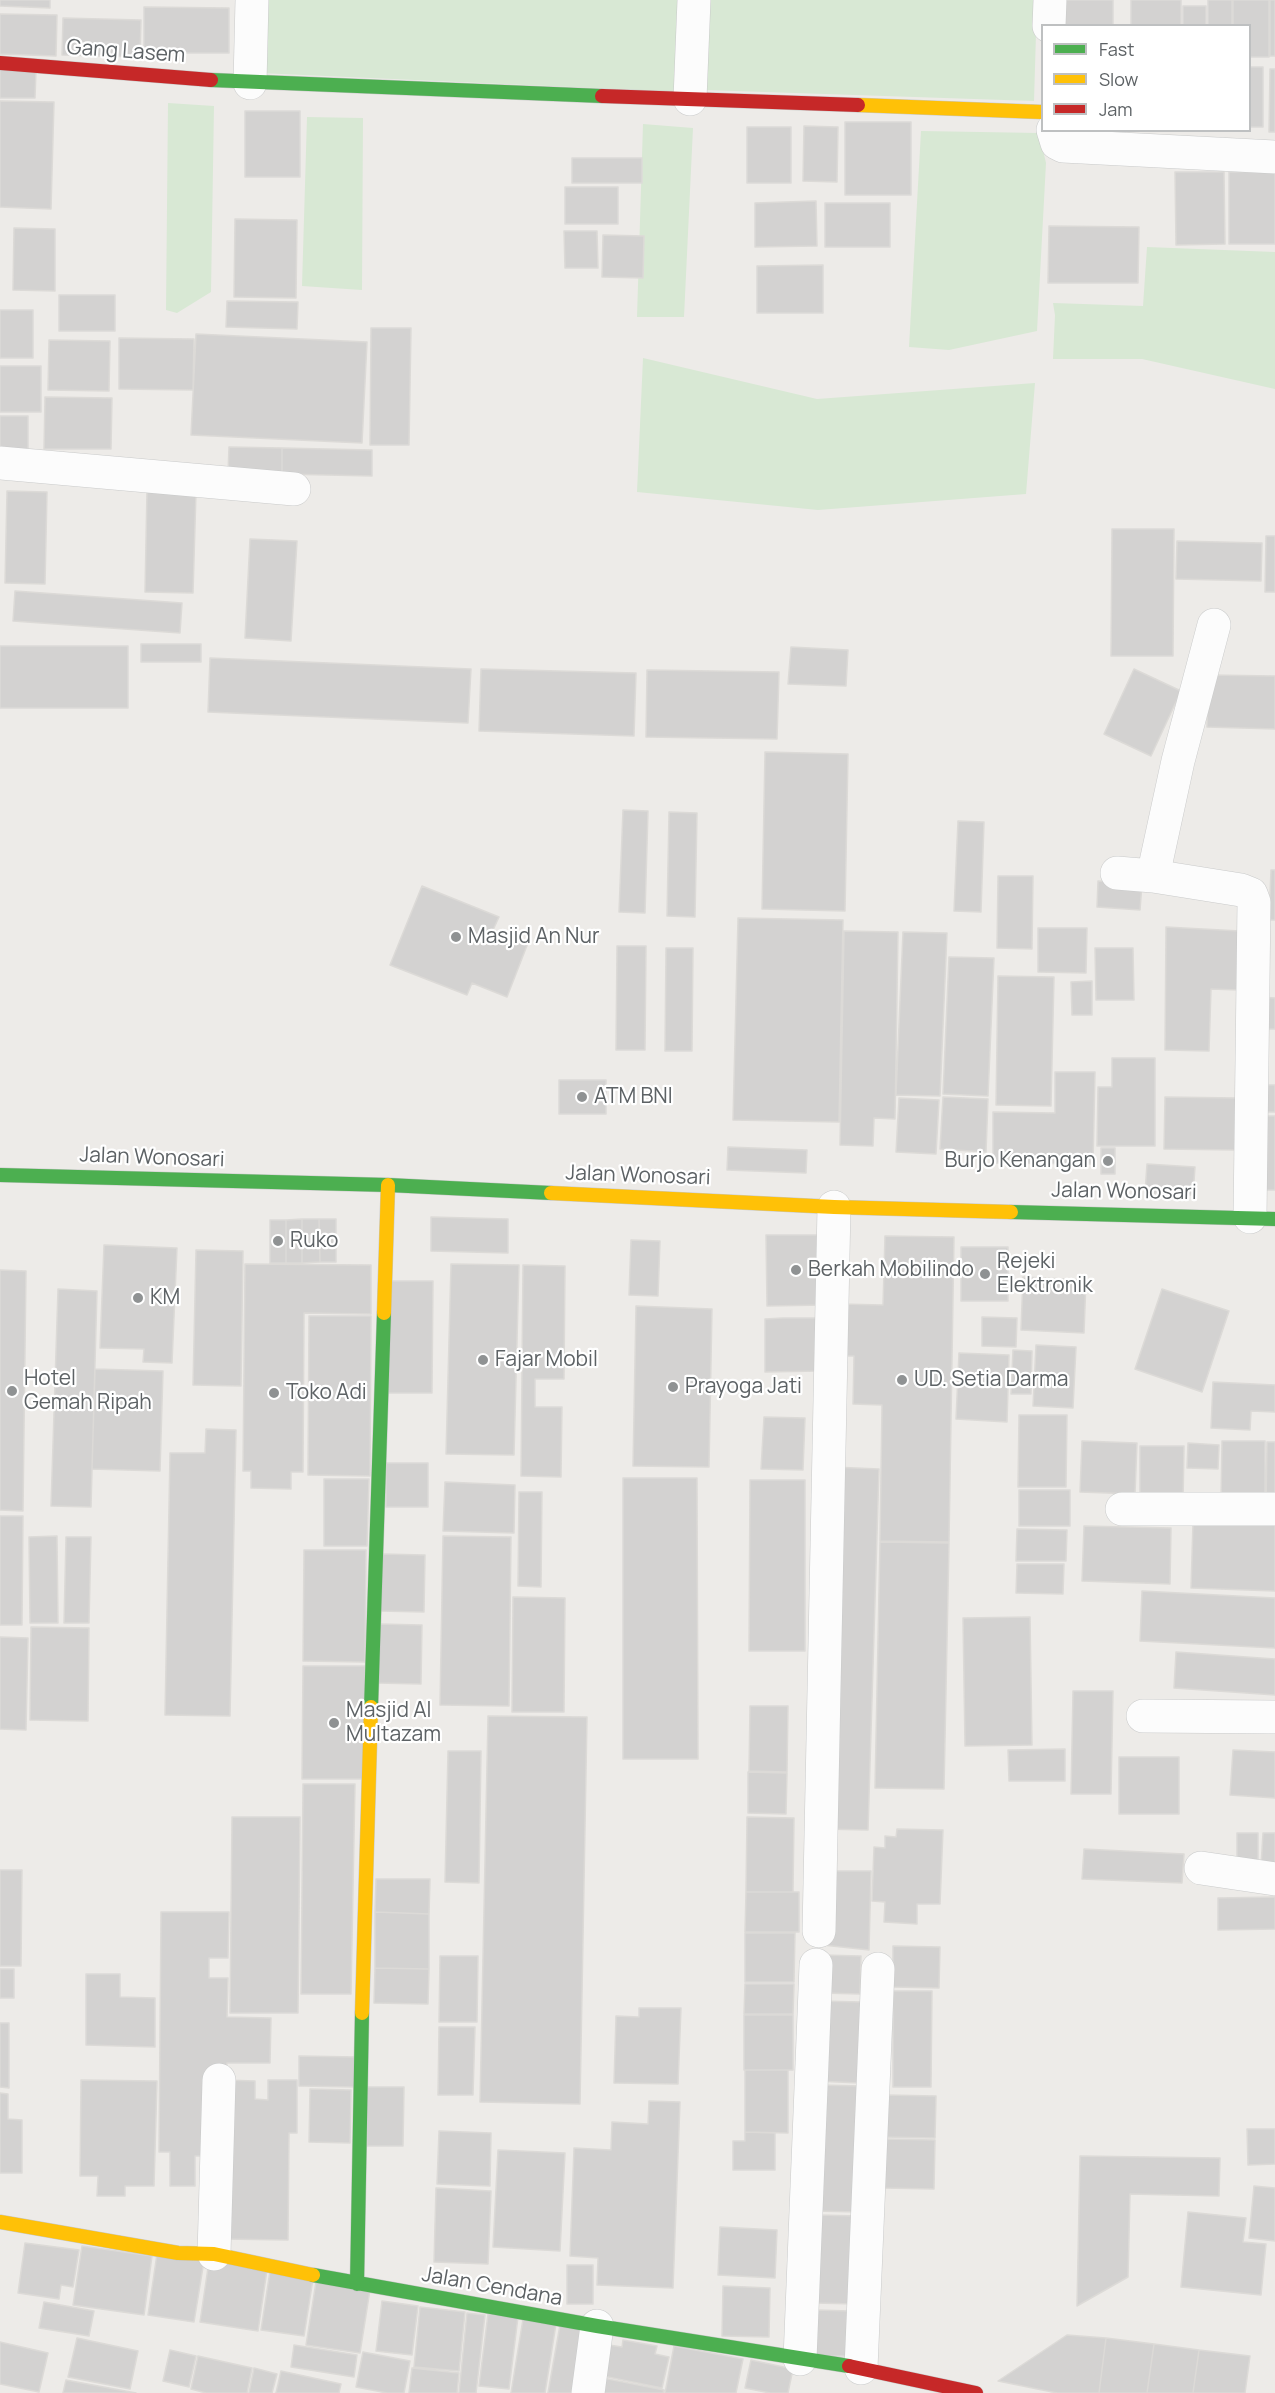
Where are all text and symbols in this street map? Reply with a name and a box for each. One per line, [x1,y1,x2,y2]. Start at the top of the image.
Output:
legend [1041,24,1251,132]
street label: Gang Lasem [66,35,186,69]
text: Fast [1099,37,1134,61]
text: Slow [1099,67,1138,91]
text: Jam [1099,97,1133,121]
place label: Masjid An Nur [468,924,600,950]
marker: Masjid An Nur [449,930,463,944]
place label: ATM BNI [594,1084,673,1110]
marker: ATM BNI [575,1090,589,1104]
street label: Jalan Wonosari [79,1143,225,1173]
place label: Burjo Kenangan [944,1148,1096,1174]
marker: Burjo Kenangan [1101,1154,1115,1168]
street label: Jalan Wonosari [565,1161,711,1191]
street label: Jalan Wonosari [1051,1178,1197,1206]
place label: Ruko [290,1228,338,1254]
marker: Ruko [271,1234,285,1248]
place label: Rejeki Elektronik [997,1249,1093,1299]
place label: Berkah Mobilindo [808,1257,974,1283]
marker: Berkah Mobilindo [789,1263,803,1277]
marker: Rejeki Elektronik [978,1267,992,1281]
place label: KM [150,1285,180,1311]
marker: KM [131,1291,145,1305]
place label: Fajar Mobil [495,1347,598,1373]
marker: Fajar Mobil [476,1353,490,1367]
place label: Hotel Gemah Ripah [24,1366,152,1416]
place label: UD. Setia Darma [914,1367,1069,1393]
marker: UD. Setia Darma [895,1373,909,1387]
place label: Prayoga Jati [685,1374,802,1400]
place label: Toko Adi [286,1380,367,1406]
marker: Prayoga Jati [666,1380,680,1394]
marker: Hotel Gemah Ripah [5,1384,19,1398]
marker: Toko Adi [267,1386,281,1400]
place label: Masjid Al Multazam [346,1698,441,1748]
marker: Masjid Al Multazam [327,1716,341,1730]
street label: Jalan Cendana [420,2262,564,2312]

